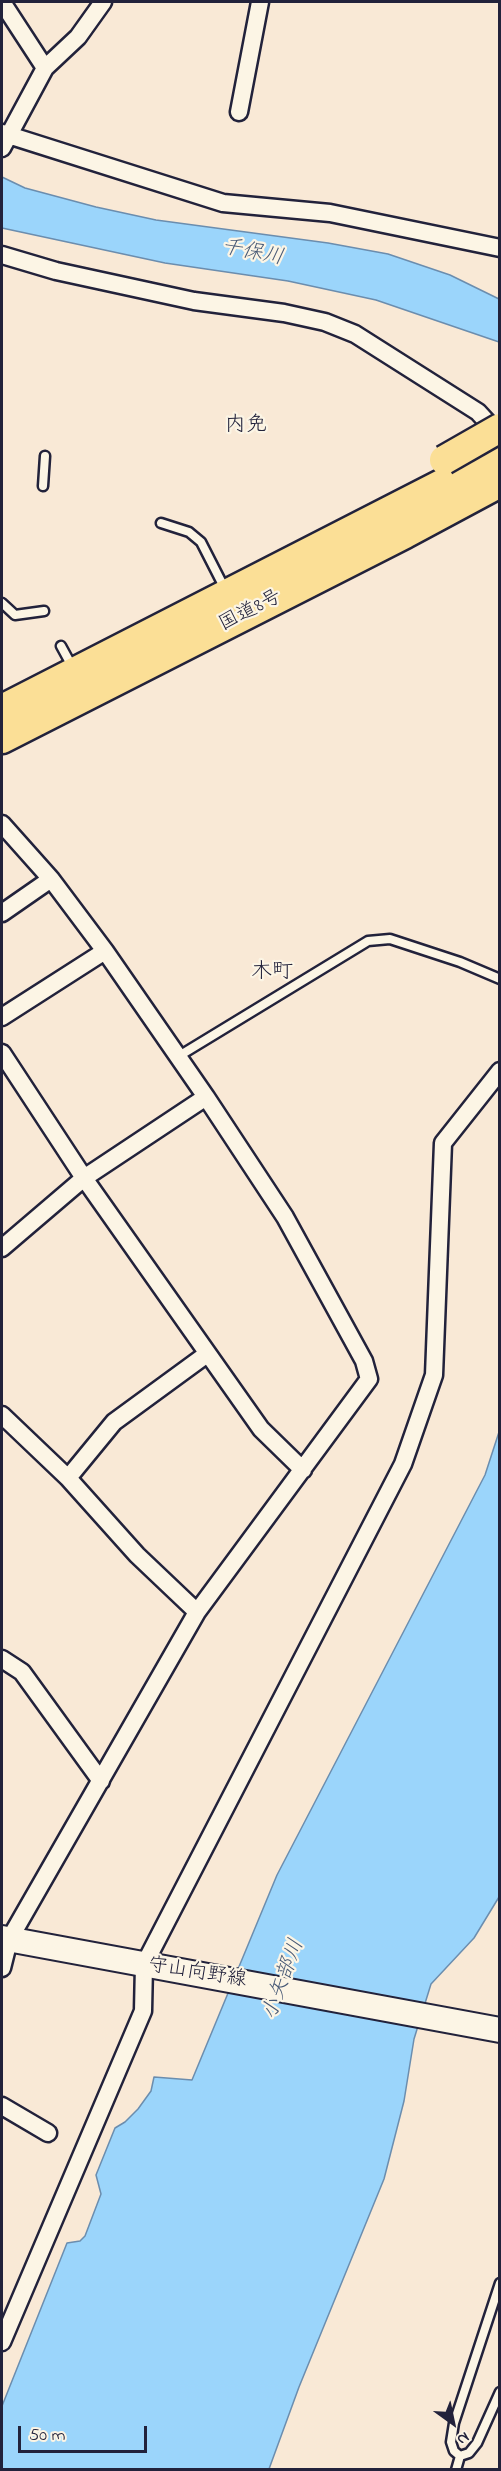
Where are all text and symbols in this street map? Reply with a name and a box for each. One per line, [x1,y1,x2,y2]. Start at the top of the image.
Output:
water label: 千保川 [219,236,285,272]
district label: 内免 [225,414,267,440]
street label: 国道8号 [215,586,287,638]
district label: 木町 [251,961,293,987]
water label: 小矢部川 [259,1936,311,2024]
street label: 守山向野線 [146,1954,248,1994]
north arrow [423,2393,483,2453]
scale bar [21,2414,150,2452]
text: 50 m [29,2423,66,2449]
text: N [452,2425,474,2451]

